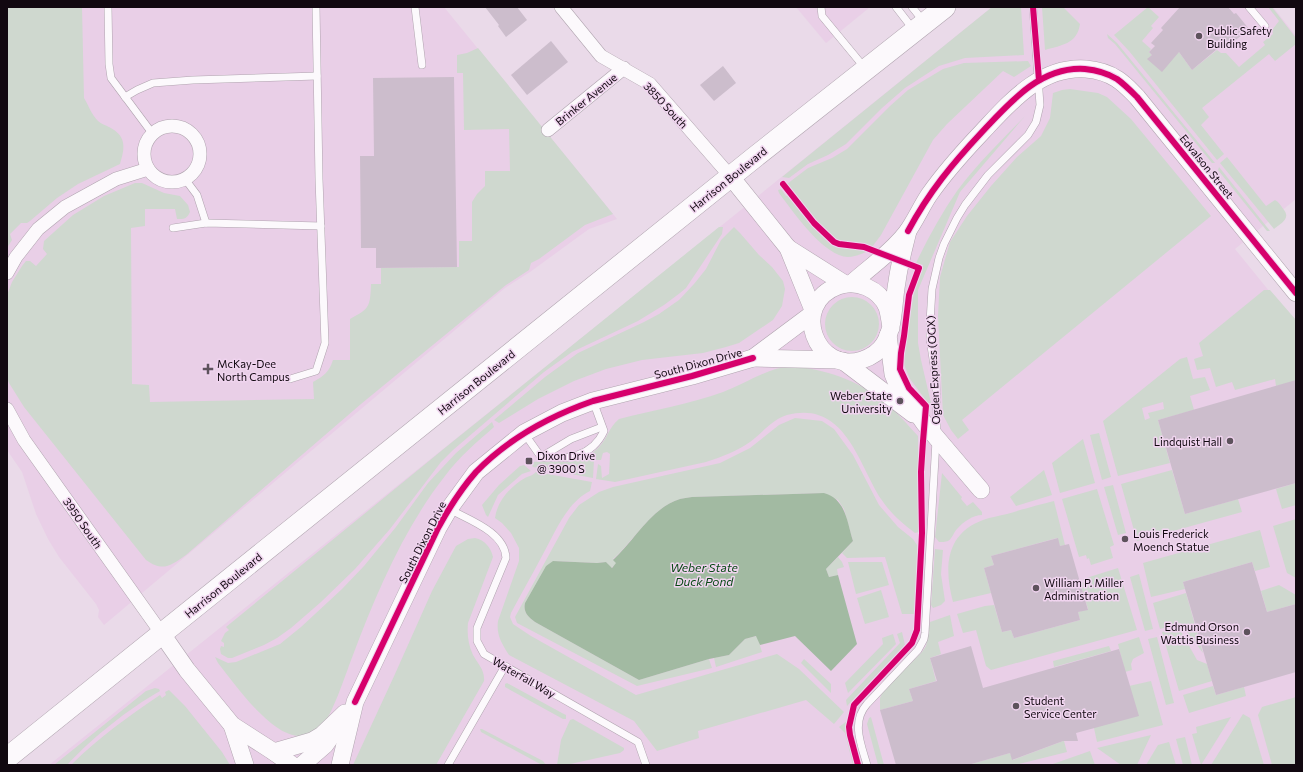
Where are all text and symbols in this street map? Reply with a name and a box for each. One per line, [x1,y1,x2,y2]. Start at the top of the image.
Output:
place label: Public Safety Building [1207,24,1272,50]
marker: Public Safety Building [1194,31,1204,41]
street label: Brinker Avenue [553,70,620,128]
street label: 3850 South [641,79,691,131]
street label: Edvalson Street [1177,132,1237,201]
street label: Harrison Boulevard [687,144,769,214]
street label: Ogden Express (OGX) [924,315,942,425]
street label: South Dixon Drive [653,345,743,381]
street label: Harrison Boulevard [435,347,517,417]
place label: McKay-Dee North Campus [217,357,290,383]
marker: McKay-Dee North Campus [202,363,214,375]
place label: Weber State University [830,389,892,415]
marker: Weber State University [895,396,905,406]
place label: Lindquist Hall [1154,435,1222,448]
marker: Lindquist Hall [1225,436,1235,446]
place label: Dixon Drive @ 3900 S [537,449,595,475]
marker: Dixon Drive @ 3900 S [524,456,534,466]
street label: 3950 South [61,495,105,551]
street label: South Dixon Drive [396,499,448,585]
place label: Louis Frederick Moench Statue [1133,527,1209,553]
marker: Louis Frederick Moench Statue [1120,534,1130,544]
street label: Harrison Boulevard [182,550,264,620]
water label: Weber State Duck Pond [670,560,738,588]
place label: William P. Miller Administration [1044,576,1124,602]
marker: William P. Miller Administration [1031,583,1041,593]
place label: Edmund Orson Wattis Business [1160,620,1239,646]
marker: Edmund Orson Wattis Business [1242,627,1252,637]
street label: Waterfall Way [490,654,558,700]
place label: Student Service Center [1024,694,1097,720]
marker: Student Service Center [1011,701,1021,711]

